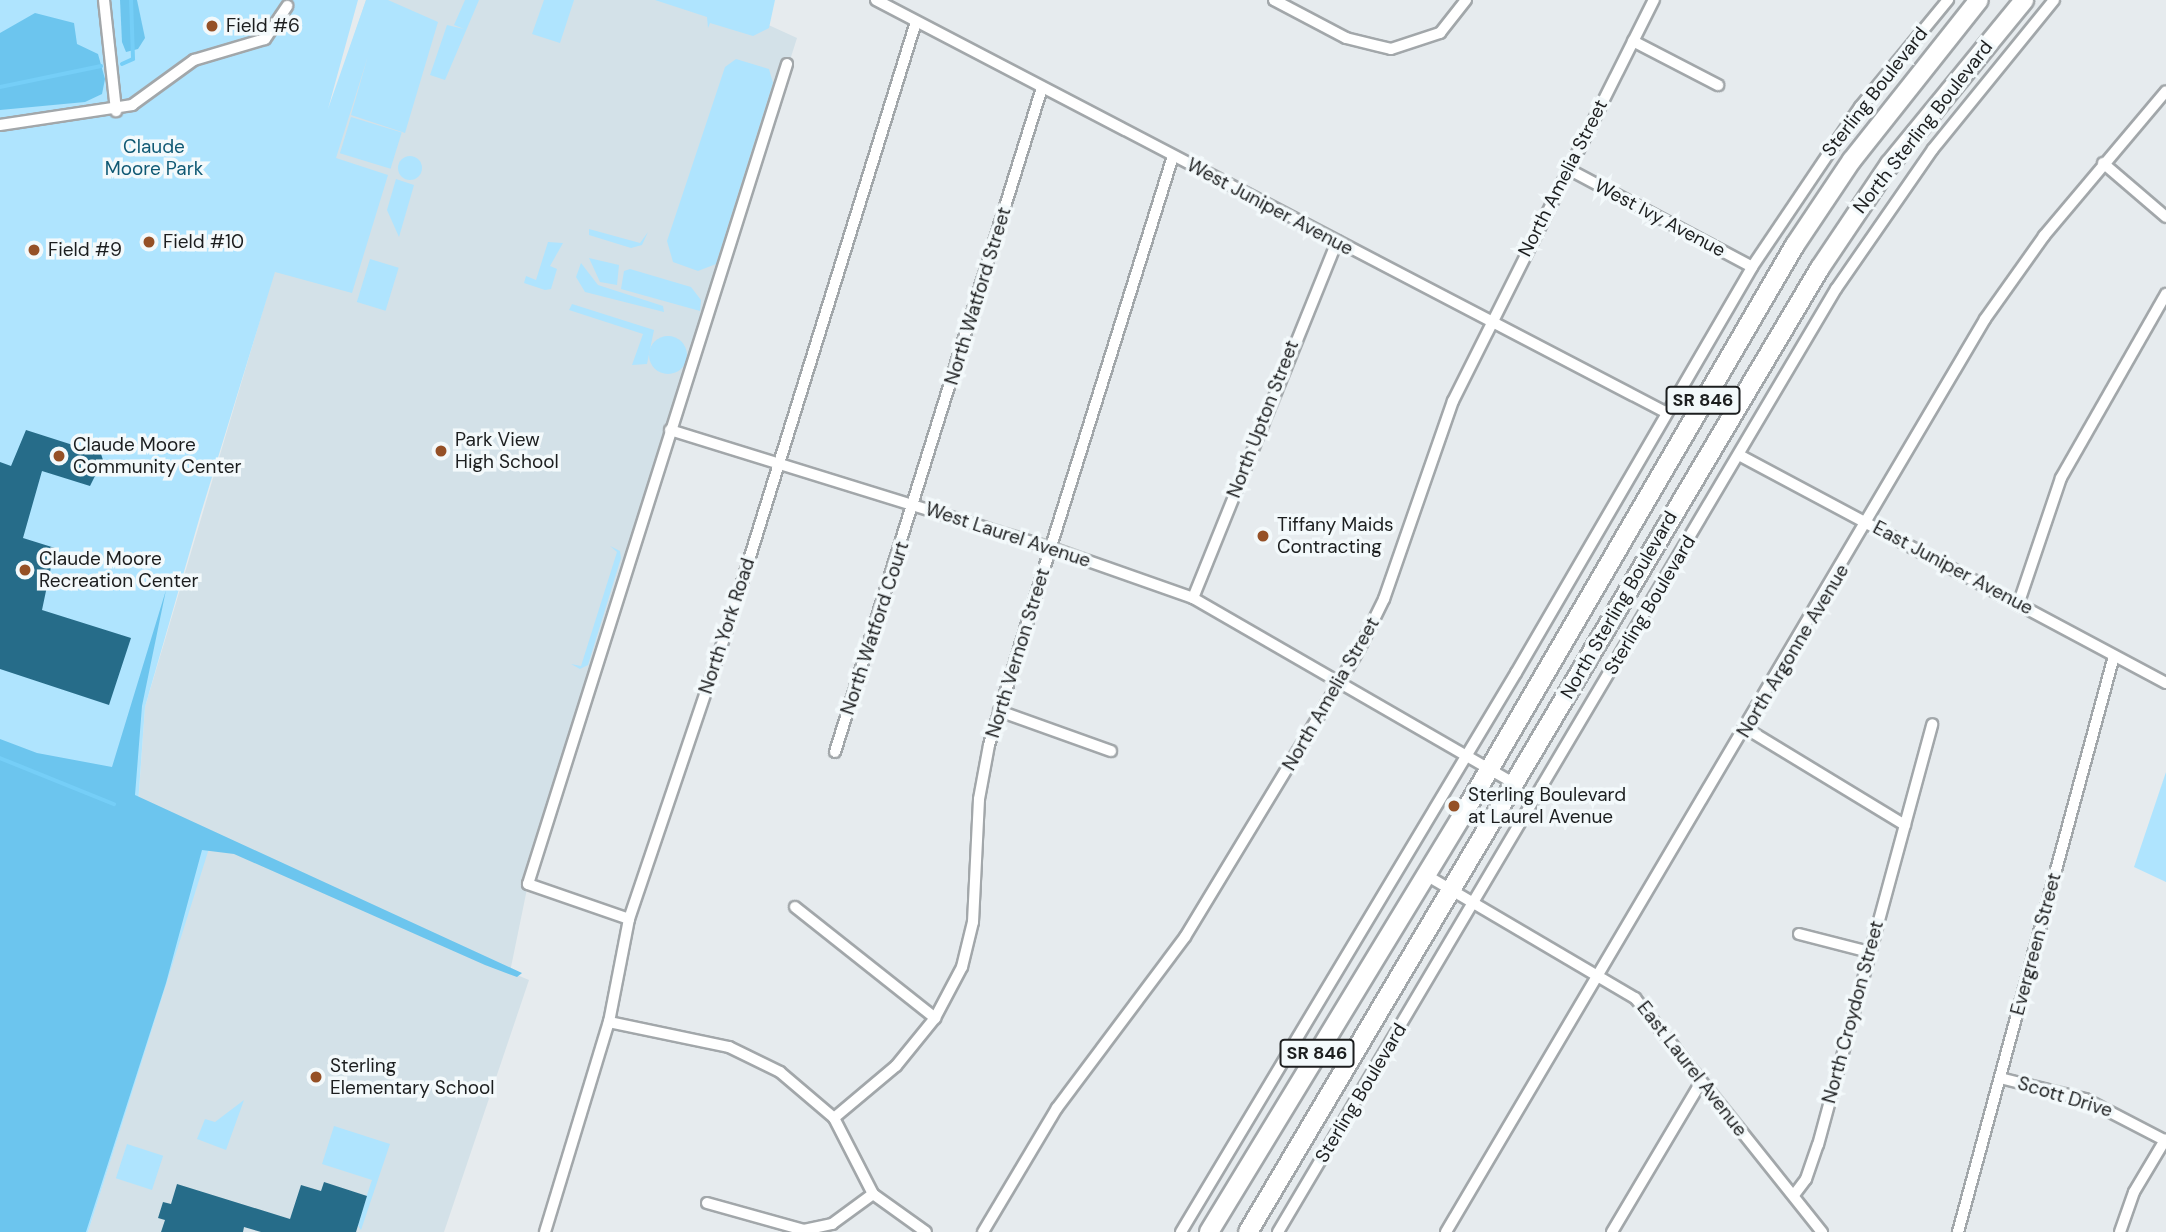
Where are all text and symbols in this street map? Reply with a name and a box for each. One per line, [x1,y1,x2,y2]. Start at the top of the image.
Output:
place label: Field #6 [226,15,300,37]
marker: Field #6 [204,18,220,34]
street label: Sterling Boulevard [1817,23,1933,161]
street label: North Sterling Boulevard [1848,36,1998,218]
street label: North Amelia Street [1514,96,1612,260]
park label: Claude Moore Park [105,136,203,180]
street label: West Juniper Avenue [1183,153,1357,261]
street label: West Ivy Avenue [1591,174,1729,262]
street label: North Watford Street [940,204,1016,388]
place label: Field #10 [163,231,244,253]
marker: Field #10 [141,234,157,250]
place label: Field #9 [48,239,122,261]
marker: Field #9 [26,242,42,258]
street label: North Upton Street [1222,337,1304,501]
road number: SR 846 [1664,386,1742,414]
place label: Park View High School [455,429,559,473]
place label: Claude Moore Community Center [73,434,241,478]
marker: Park View High School [433,443,449,459]
marker: Claude Moore Community Center [51,448,67,464]
street label: West Laurel Avenue [923,498,1093,572]
street label: North Sterling Boulevard [1556,507,1682,703]
place label: Tiffany Maids Contracting [1277,514,1394,558]
street label: East Juniper Avenue [1869,516,2037,620]
marker: Tiffany Maids Contracting [1255,528,1271,544]
street label: Sterling Boulevard [1600,531,1700,679]
street label: North Watford Court [836,538,914,718]
place label: Claude Moore Recreation Center [39,548,198,592]
street label: North York Road [694,555,760,697]
street label: North Argonne Avenue [1732,560,1854,742]
marker: Claude Moore Recreation Center [17,562,33,578]
street label: North Vernon Street [981,565,1055,741]
street label: North Amelia Street [1278,613,1384,775]
place label: Sterling Boulevard at Laurel Avenue [1468,784,1626,828]
marker: Sterling Boulevard at Laurel Avenue [1446,798,1462,814]
street label: Evergreen Street [2006,870,2066,1018]
street label: North Croydon Street [1818,918,1888,1106]
street label: East Laurel Avenue [1632,997,1752,1141]
street label: Sterling Boulevard [1311,1019,1411,1167]
road number: SR 846 [1278,1038,1356,1068]
place label: Sterling Elementary School [330,1055,494,1099]
marker: Sterling Elementary School [308,1069,324,1085]
street label: Scott Drive [2015,1072,2115,1122]

